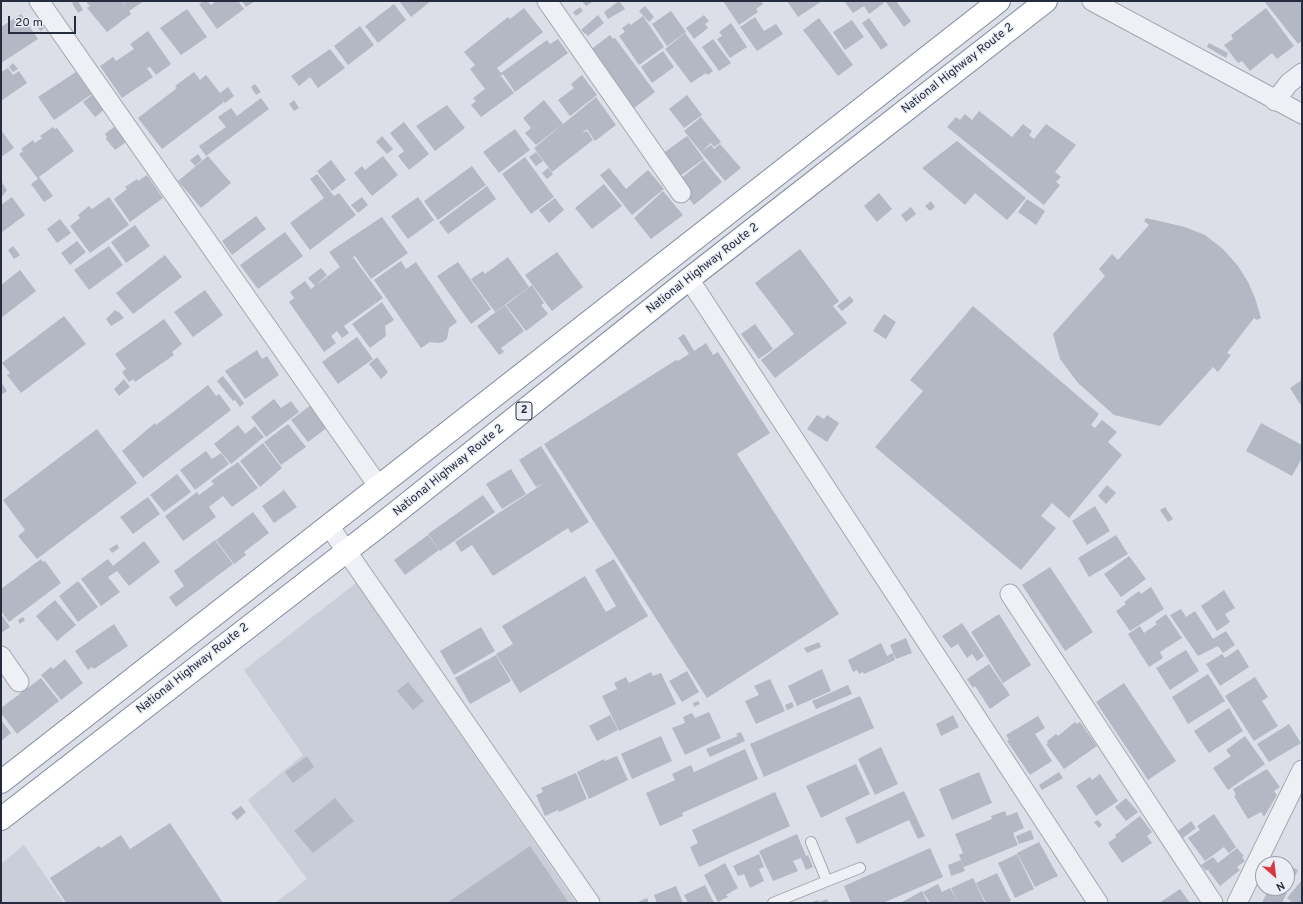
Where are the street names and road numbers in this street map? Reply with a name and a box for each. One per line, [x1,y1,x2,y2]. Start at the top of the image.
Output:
street label: National Highway Route 2 [899,21,1017,117]
street label: National Highway Route 2 [644,221,762,317]
road number: 2 [516,402,532,420]
street label: National Highway Route 2 [391,422,507,520]
street label: National Highway Route 2 [134,621,252,717]

